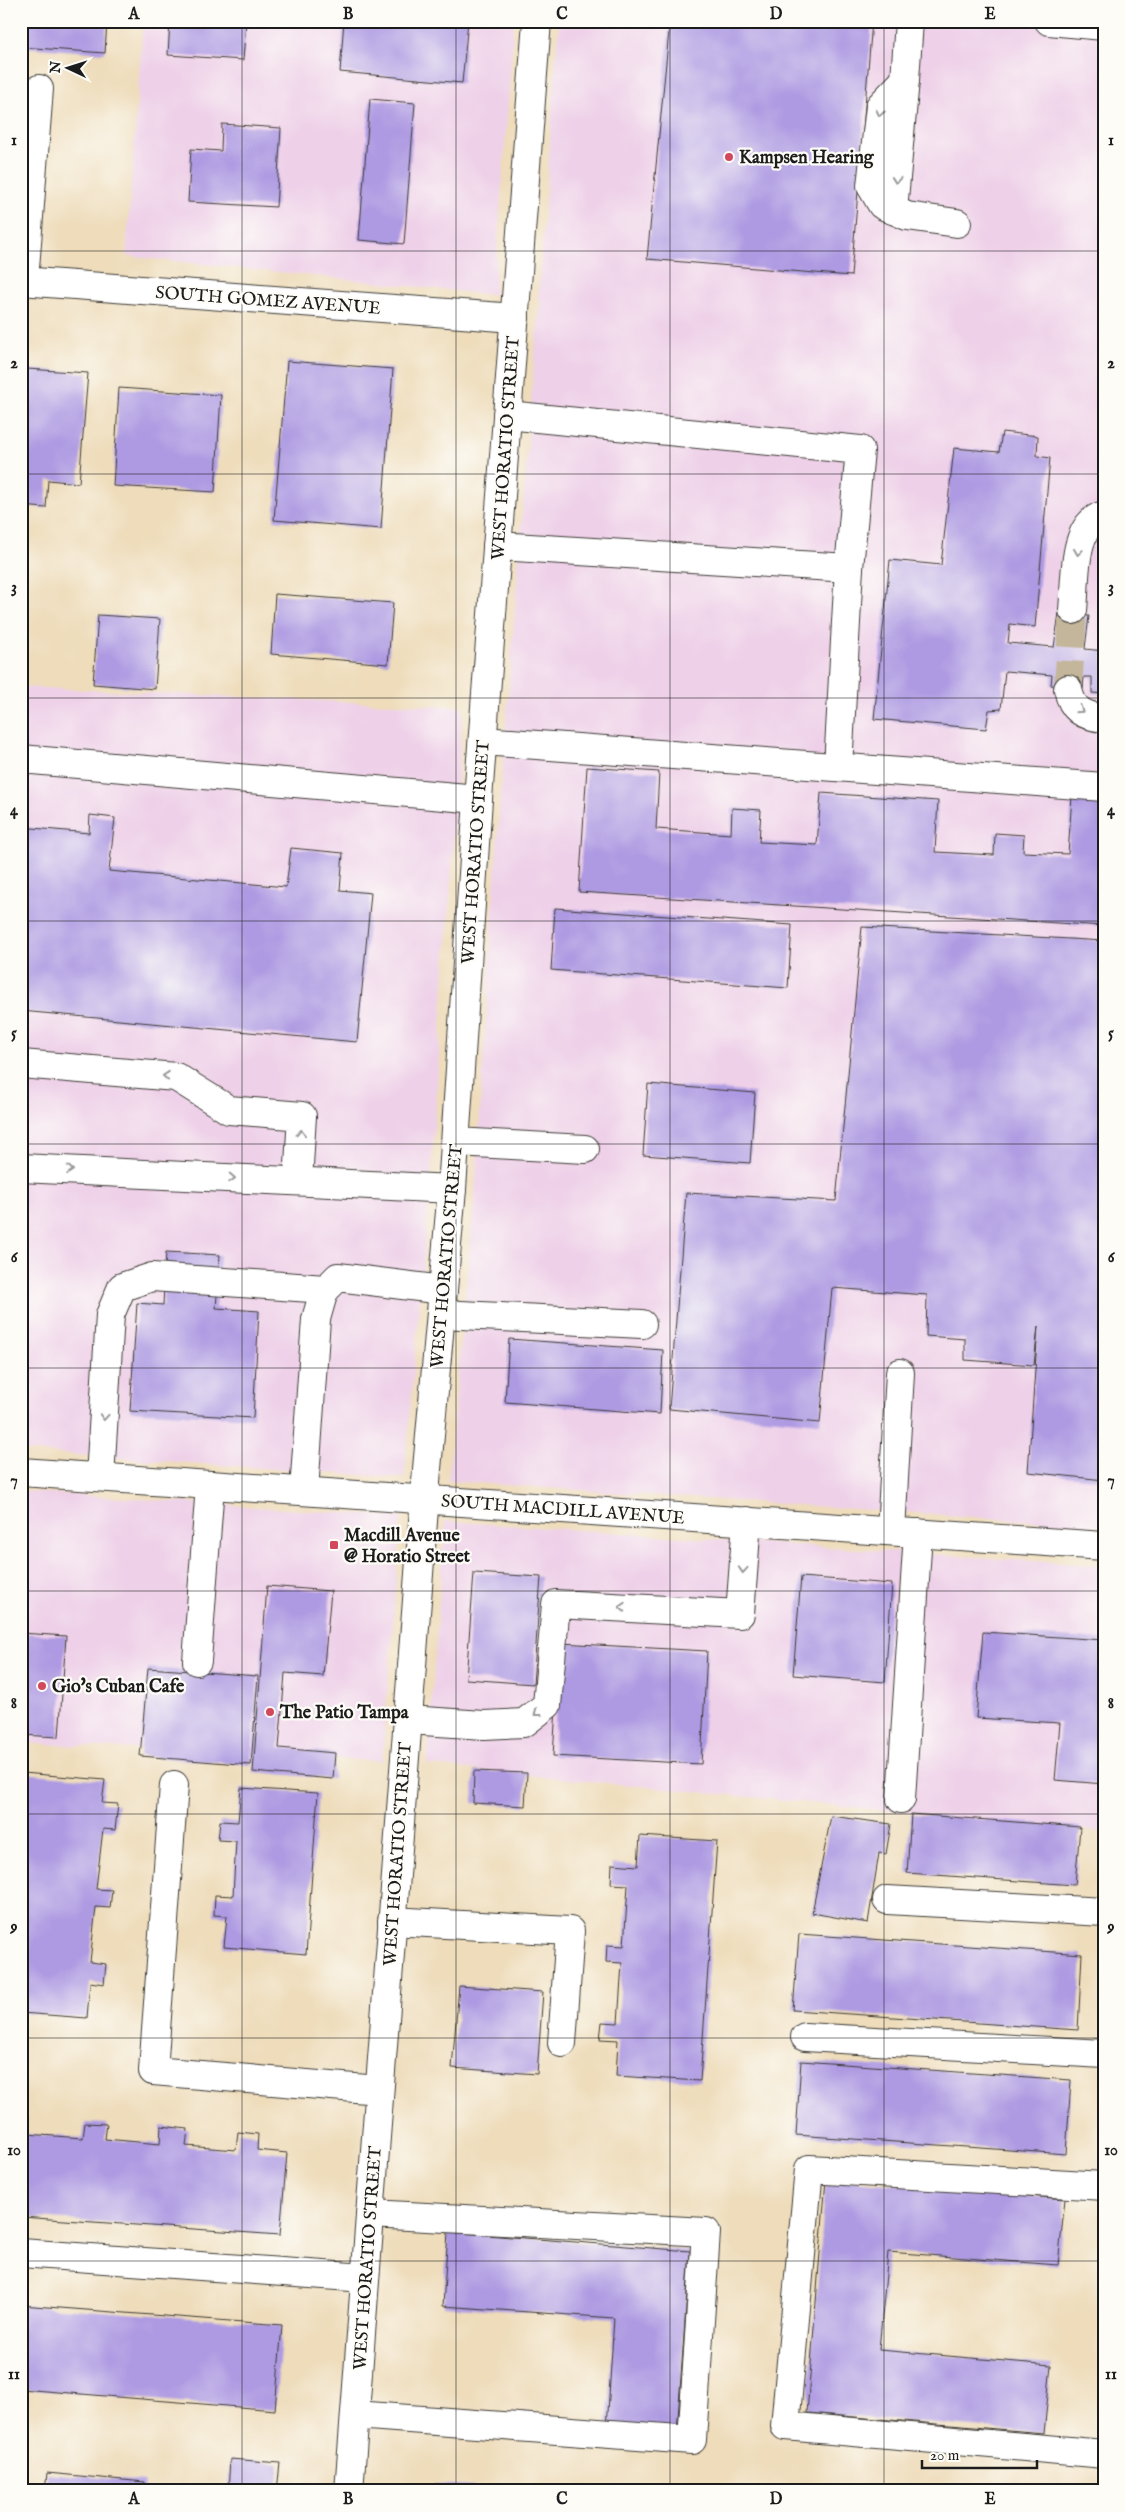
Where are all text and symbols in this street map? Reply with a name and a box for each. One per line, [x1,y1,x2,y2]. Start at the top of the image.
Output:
text: A [128,5,141,25]
text: B [343,5,354,25]
text: C [556,5,568,25]
text: D [770,5,783,25]
text: E [984,5,996,25]
north arrow [42,42,92,92]
text: N [47,60,65,75]
one-way arrow [875,108,886,117]
text: 1 [11,131,17,151]
text: 1 [1108,131,1114,151]
place label: Kampsen Hearing [739,147,875,170]
marker: Kampsen Hearing [723,151,735,163]
one-way arrow [891,177,902,185]
street label: SOUTH GOMEZ AVENUE [154,282,381,321]
street label: WEST HORATIO STREET [487,335,526,561]
text: 2 [10,354,18,374]
text: 2 [1107,354,1115,374]
one-way arrow [1074,548,1084,557]
text: 3 [11,578,17,598]
text: 3 [1108,578,1114,598]
one-way arrow [1074,704,1084,713]
street label: WEST HORATIO STREET [457,739,496,965]
text: 4 [10,801,19,821]
text: 4 [1107,801,1116,821]
text: 5 [11,1024,17,1044]
text: 5 [1108,1024,1114,1044]
one-way arrow [162,1071,170,1082]
one-way arrow [296,1129,306,1136]
street label: WEST HORATIO STREET [426,1143,469,1369]
one-way arrow [66,1165,74,1175]
one-way arrow [228,1173,236,1184]
text: 6 [11,1248,19,1268]
text: 6 [1108,1248,1116,1268]
one-way arrow [98,1413,109,1421]
text: 7 [10,1471,18,1491]
text: 7 [1107,1471,1115,1491]
street label: SOUTH MACDILL AVENUE [440,1491,685,1530]
place label: Macdill Avenue @ Horatio Street [344,1525,471,1569]
marker: Macdill Avenue @ Horatio Street [328,1539,340,1551]
one-way arrow [738,1566,749,1574]
one-way arrow [618,1602,626,1613]
place label: Gio's Cuban Cafe [52,1676,185,1699]
marker: Gio's Cuban Cafe [36,1680,48,1692]
text: 8 [11,1694,17,1714]
text: 8 [1108,1694,1114,1714]
place label: The Patio Tampa [279,1702,410,1725]
marker: The Patio Tampa [264,1706,276,1718]
one-way arrow [534,1707,543,1715]
street label: WEST HORATIO STREET [379,1741,418,1967]
text: 9 [10,1918,18,1938]
text: 9 [1107,1918,1115,1938]
text: 10 [7,2141,21,2161]
text: 10 [1104,2141,1118,2161]
street label: WEST HORATIO STREET [349,2145,388,2371]
text: 11 [8,2365,20,2385]
text: 11 [1105,2365,1117,2385]
scale bar [922,2437,1038,2469]
text: 20 m [930,2446,960,2465]
text: A [128,2490,141,2510]
text: B [343,2490,354,2510]
text: C [556,2490,568,2510]
text: D [770,2490,783,2510]
text: E [984,2490,996,2510]

